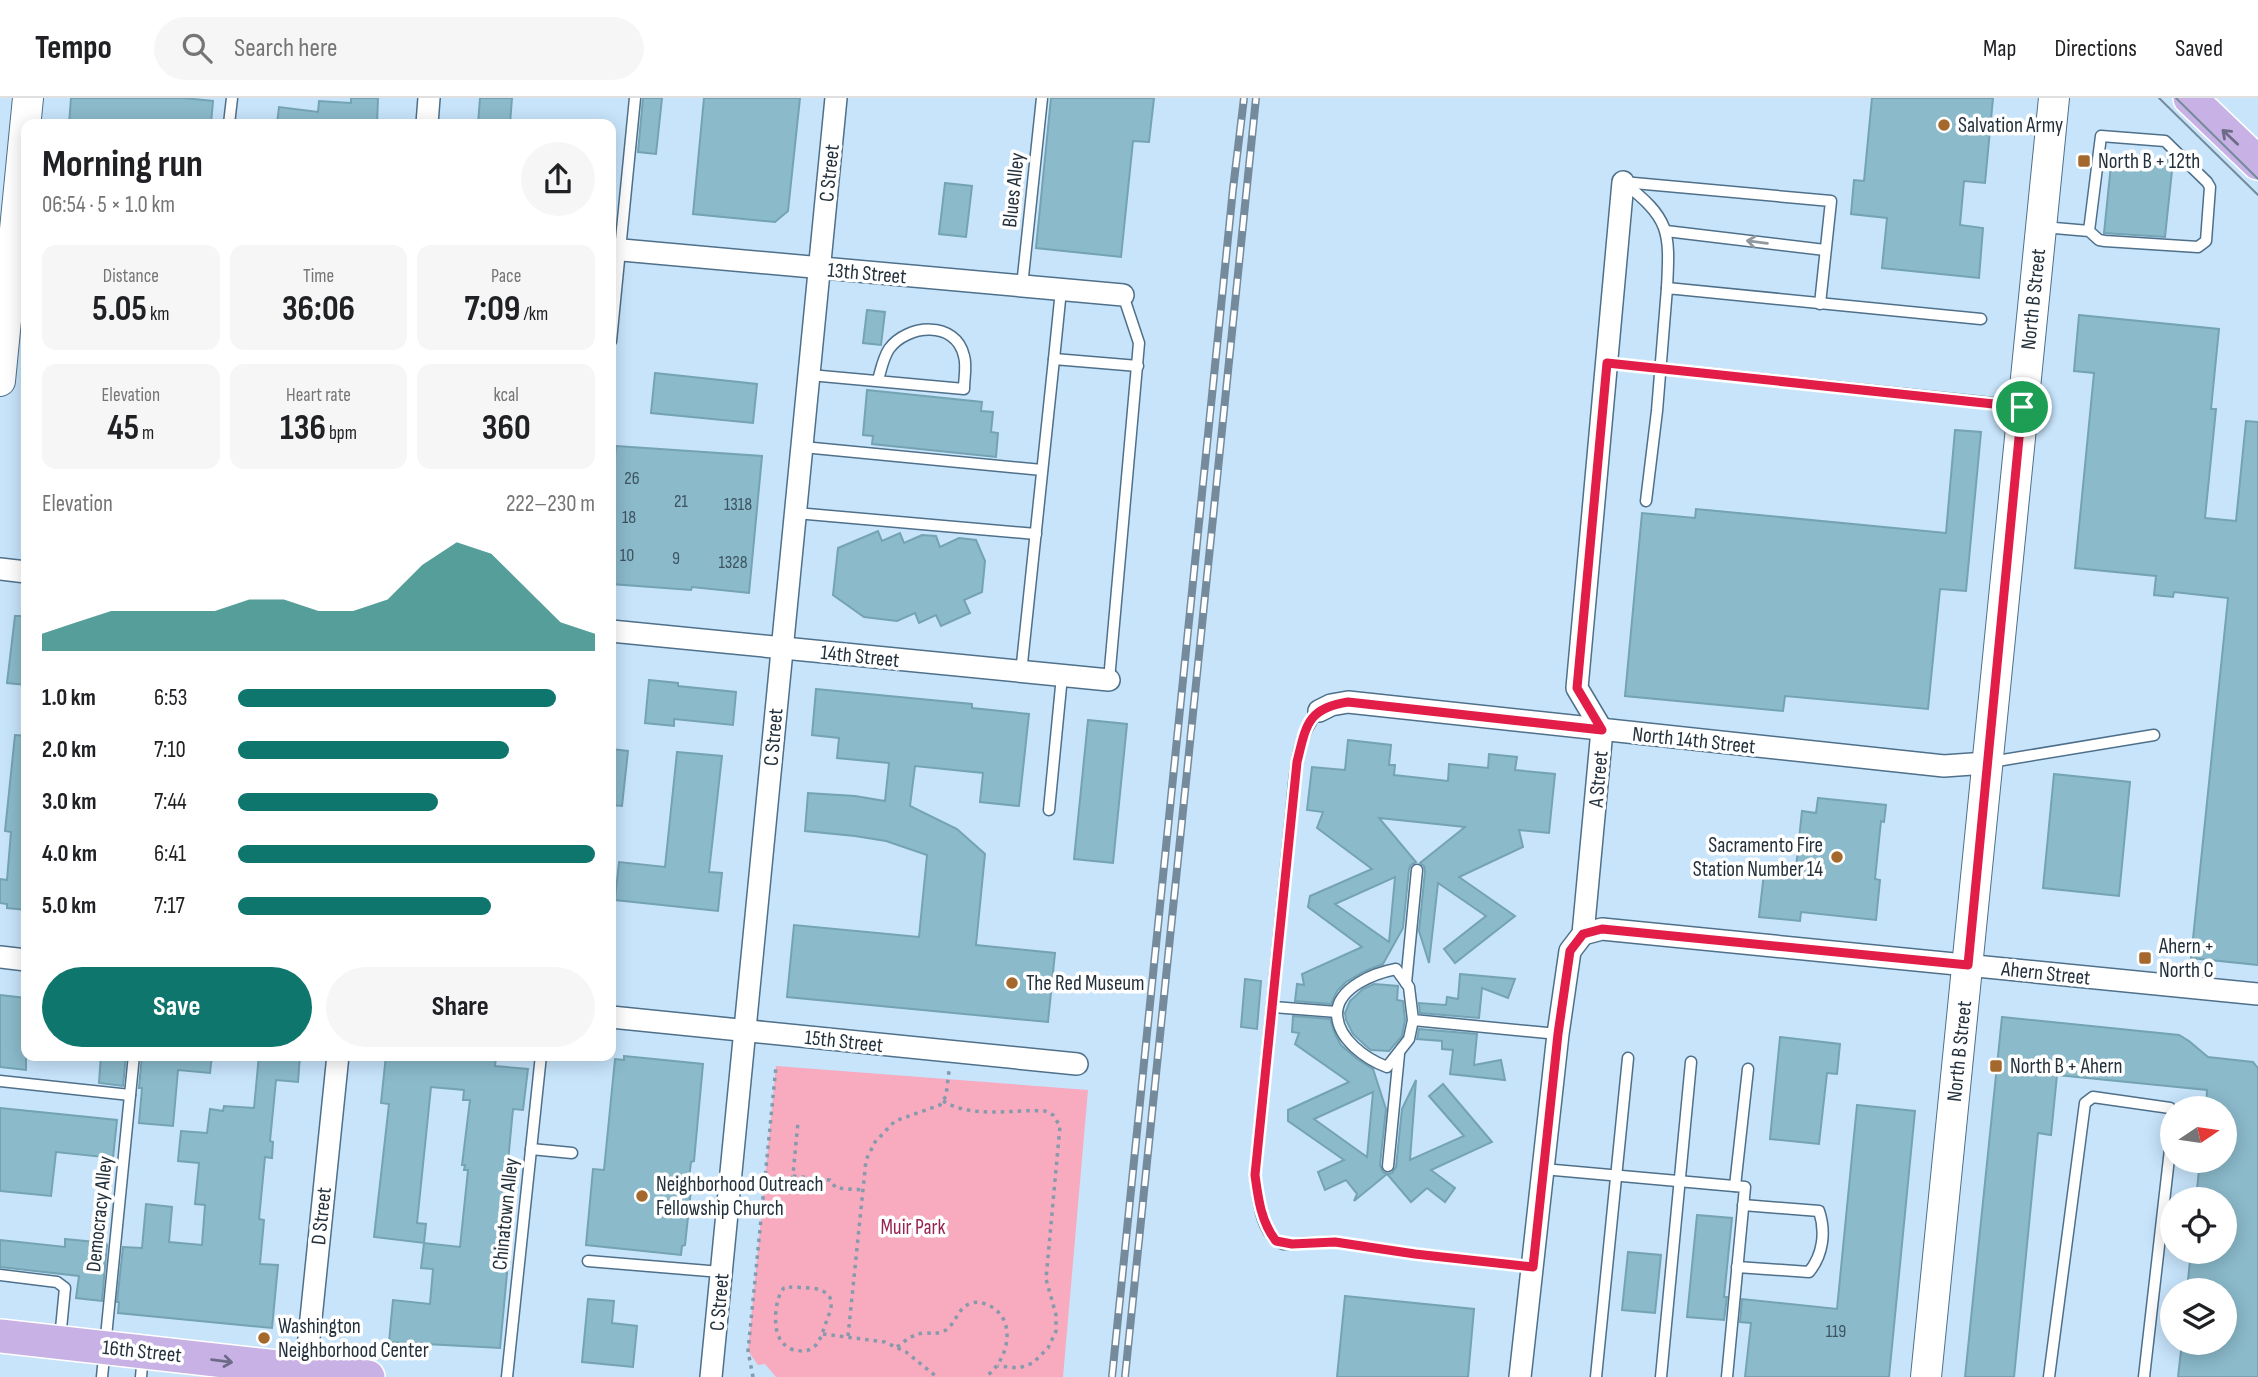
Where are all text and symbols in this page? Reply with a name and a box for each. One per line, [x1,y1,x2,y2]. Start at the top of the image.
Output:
search box [154,17,644,80]
text: Tempo [35,28,112,68]
icon: search [178,29,216,67]
text: Search here [234,33,337,64]
text: Map [1983,34,2016,63]
text: Directions [2054,34,2137,63]
text: Saved [2175,34,2223,63]
place label: Salvation Army [1958,113,2063,138]
marker: Salvation Army [1936,117,1952,133]
one-way arrow [2221,129,2239,145]
text: Morning run [42,142,203,187]
button: share [521,142,595,216]
street label: C Street [814,143,845,203]
place label: North B + 12th [2098,149,2200,174]
street label: Blues Alley [997,152,1030,229]
marker: North B + 12th [2076,153,2092,169]
text: 06:54 · 5 × 1.0 km [42,191,175,219]
one-way arrow [1746,235,1769,248]
street label: North B Street [2016,247,2051,351]
street label: 13th Street [826,258,907,289]
text: Distance [103,265,159,288]
text: Time [303,265,334,288]
text: Pace [491,265,521,288]
text: 5.05 [92,288,147,331]
text: 36:06 [282,288,355,331]
text: 7:09 [464,288,520,331]
text: km [147,303,169,326]
text: /km [520,303,548,326]
pin [1992,377,2052,437]
text: Elevation [102,384,160,407]
text: Heart rate [286,384,351,407]
text: kcal [494,384,519,407]
icon: arrive [2003,388,2041,426]
text: 45 [107,407,139,450]
text: 136 [280,407,326,450]
text: 360 [482,407,531,450]
text: m [139,422,154,445]
text: bpm [326,422,357,445]
house number: 26 [624,468,640,489]
text: Elevation [42,490,113,518]
text: 222–230 m [506,490,595,518]
house number: 21 [674,491,689,512]
house number: 1318 [724,494,752,515]
house number: 18 [622,507,636,528]
house number: 10 [620,545,634,566]
house number: 9 [672,548,680,569]
house number: 1328 [718,552,748,573]
street label: 14th Street [819,640,901,673]
text: 1.0 km [42,684,96,712]
text: 6:53 [154,684,187,712]
street label: C Street [759,707,788,767]
street label: North 14th Street [1631,722,1757,759]
text: 2.0 km [42,736,96,764]
text: 7:10 [154,736,186,764]
street label: A Street [1583,750,1613,809]
text: 3.0 km [42,788,97,816]
text: 7:44 [154,788,187,816]
place label: Sacramento Fire Station Number 14 [1693,833,1823,882]
text: 4.0 km [42,840,97,868]
text: 6:41 [154,840,186,868]
marker: Sacramento Fire Station Number 14 [1829,849,1845,865]
text: 5.0 km [42,892,96,920]
text: 7:17 [154,892,185,920]
place label: Ahern + North C [2158,934,2214,983]
marker: Ahern + North C [2137,950,2153,966]
street label: Ahern Street [1999,956,2092,991]
button: Save [42,967,312,1047]
button: Share [326,967,595,1047]
place label: The Red Museum [1026,971,1145,996]
marker: The Red Museum [1004,975,1020,991]
street label: North B Street [1942,999,1977,1103]
street label: 15th Street [803,1025,884,1058]
place label: North B + Ahern [2010,1054,2122,1079]
marker: North B + Ahern [1988,1058,2004,1074]
north arrow [2160,1096,2236,1172]
map controls [2160,1096,2237,1355]
street label: Democracy Alley [81,1155,118,1273]
street label: Chinatown Alley [487,1157,524,1271]
place label: Neighborhood Outreach Fellowship Church [656,1172,824,1221]
street label: D Street [306,1186,337,1246]
button: locate [2160,1187,2237,1264]
marker: Neighborhood Outreach Fellowship Church [634,1188,650,1204]
park label: Muir Park [880,1215,946,1240]
street label: C Street [705,1272,734,1332]
button: layers [2160,1278,2237,1355]
place label: Washington Neighborhood Center [278,1314,429,1363]
house number: 119 [1826,1321,1846,1342]
marker: Washington Neighborhood Center [256,1330,272,1346]
street label: 16th Street [101,1335,183,1368]
one-way arrow [210,1354,233,1367]

